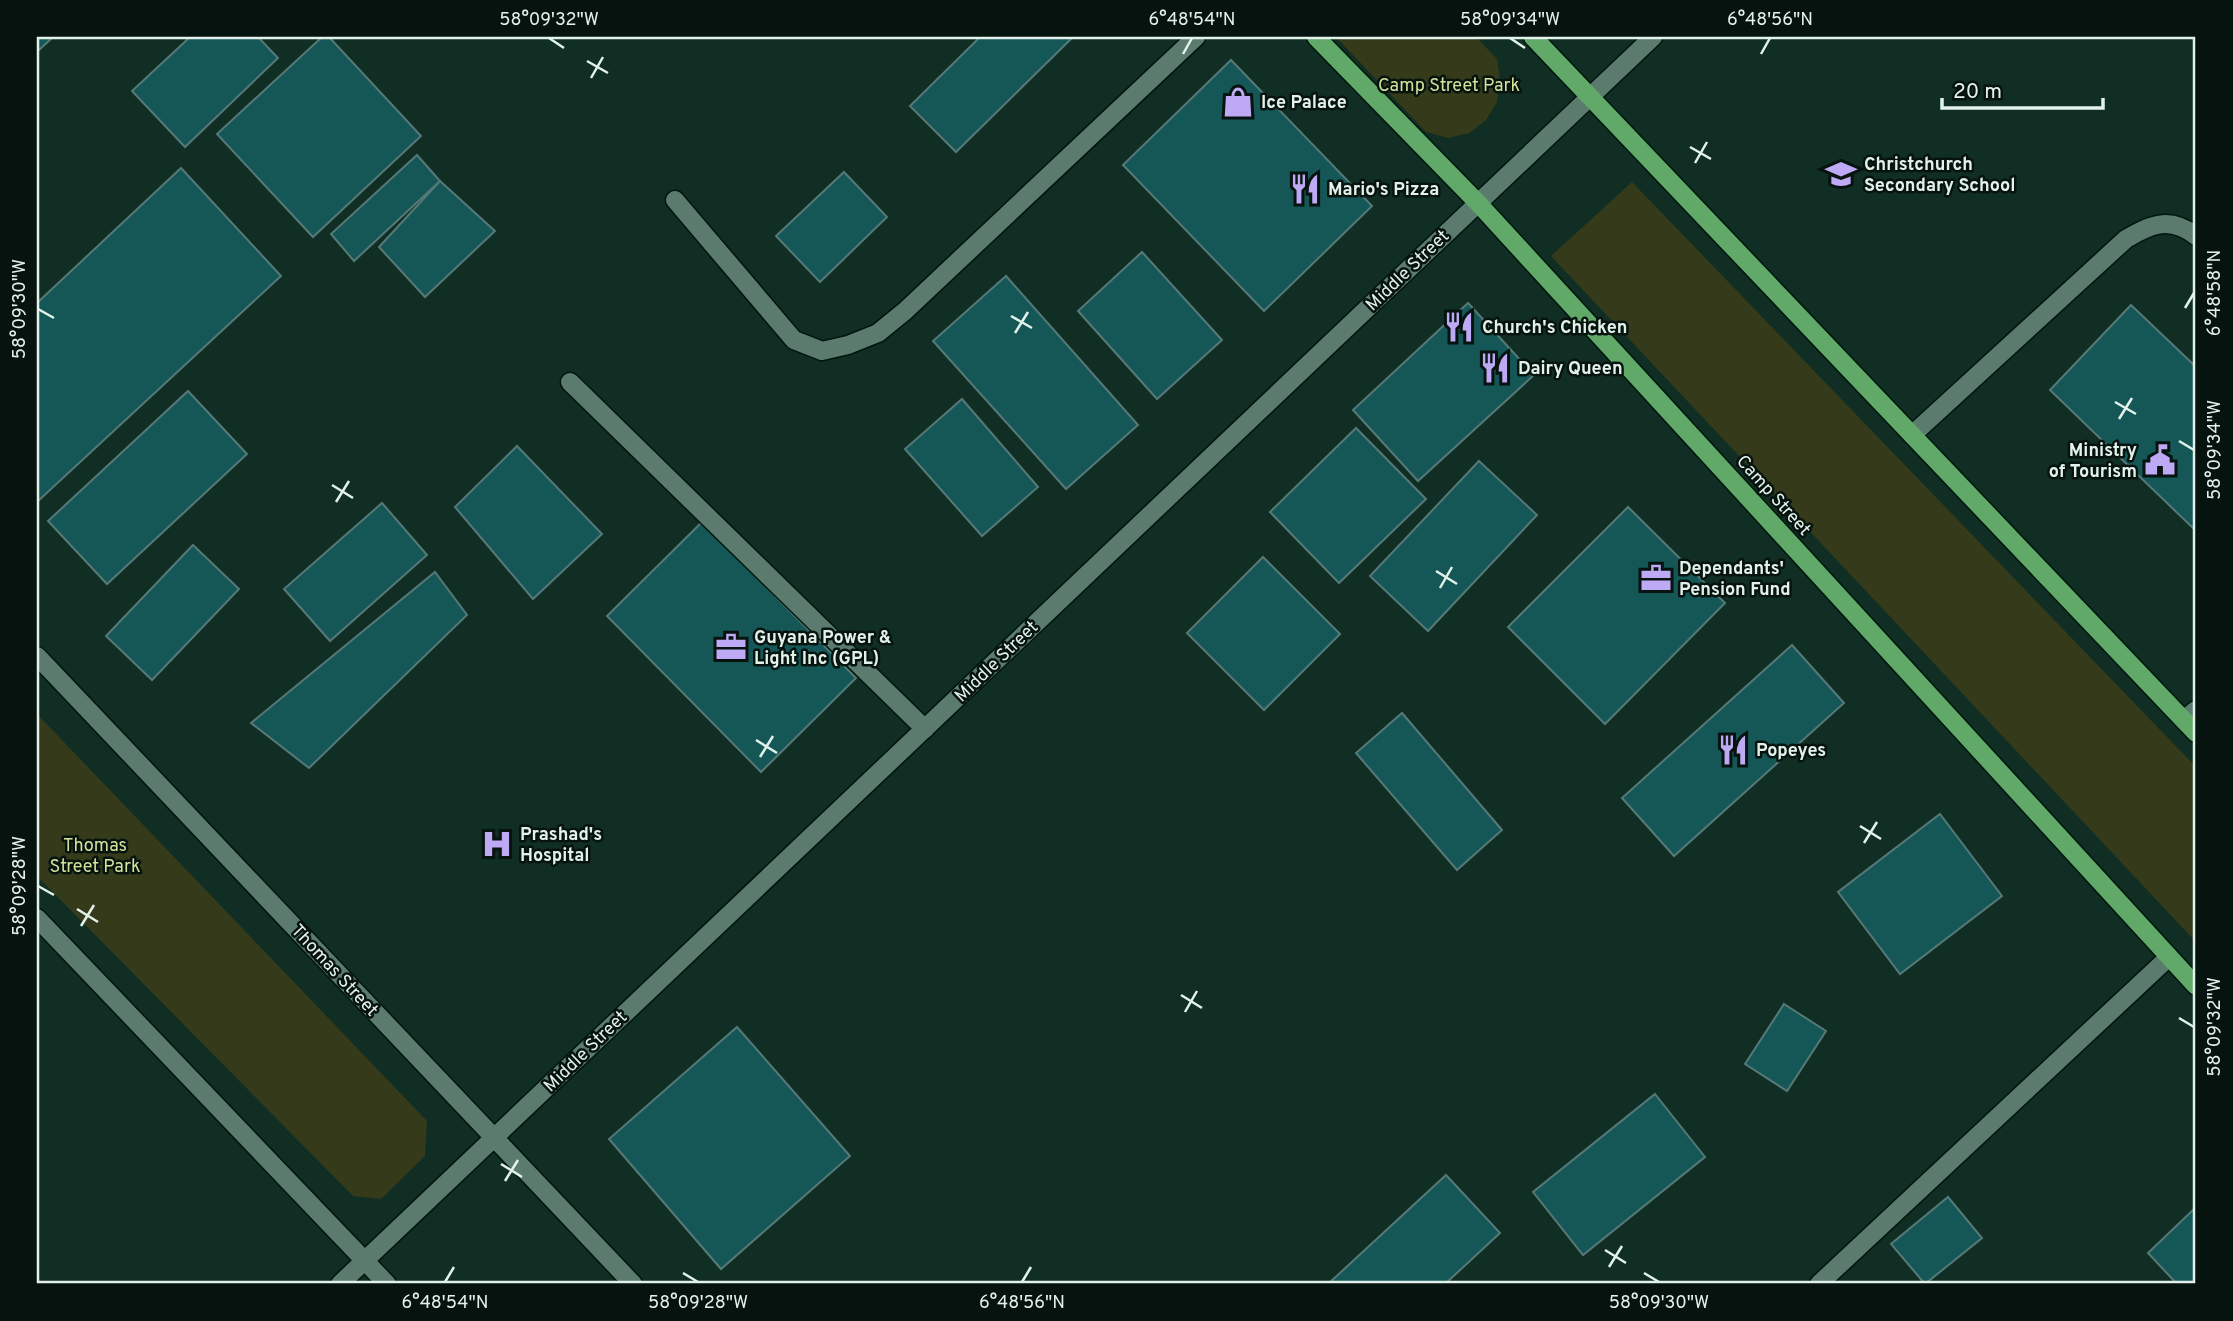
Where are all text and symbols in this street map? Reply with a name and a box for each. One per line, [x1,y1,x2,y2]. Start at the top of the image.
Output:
text: 58°09'32"W [499,9,599,32]
text: 6°48'54"N [1149,9,1235,32]
text: 58°09'34"W [1460,9,1560,32]
text: 6°48'56"N [1727,9,1813,32]
scale bar [1942,66,2104,110]
park label: Camp Street Park [1378,75,1520,98]
text: 20 m [1953,79,2002,106]
shop icon: Ice Palace [1221,85,1255,119]
place label: Ice Palace [1261,92,1347,115]
place label: Christchurch Secondary School [1864,154,2015,198]
school or university icon: Christchurch Secondary School [1824,157,1858,191]
restaurant icon: Mario's Pizza [1288,172,1322,206]
place label: Mario's Pizza [1328,179,1439,202]
street label: Middle Street [1361,225,1455,317]
text: 6°48'58"N [2204,250,2227,336]
text: 58°09'30"W [9,259,32,359]
restaurant icon: Church's Chicken [1442,310,1476,344]
place label: Church's Chicken [1482,317,1627,340]
restaurant icon: Dairy Queen [1478,351,1512,385]
place label: Dairy Queen [1518,358,1623,381]
text: 58°09'34"W [2204,400,2227,500]
place label: Ministry of Tourism [2049,440,2137,484]
public building icon: Ministry of Tourism [2143,443,2177,477]
street label: Camp Street [1731,451,1815,541]
place label: Dependants' Pension Fund [1679,558,1791,602]
office icon: Dependants' Pension Fund [1639,561,1673,595]
street label: Middle Street [950,616,1044,708]
place label: Guyana Power & Light Inc (GPL) [754,627,892,671]
office icon: Guyana Power & Light Inc (GPL) [714,630,748,664]
restaurant icon: Popeyes [1716,733,1750,767]
place label: Popeyes [1756,740,1826,763]
place label: Prashad's Hospital [520,824,602,868]
hospital icon: Prashad's Hospital [480,827,514,861]
park label: Thomas Street Park [50,835,140,879]
text: 58°09'28"W [9,836,32,936]
street label: Thomas Street [285,920,383,1022]
text: 58°09'32"W [2204,977,2227,1077]
street label: Middle Street [539,1006,633,1098]
text: 6°48'54"N [402,1292,488,1315]
text: 58°09'28"W [648,1292,748,1315]
text: 6°48'56"N [979,1292,1065,1315]
text: 58°09'30"W [1609,1292,1709,1315]

